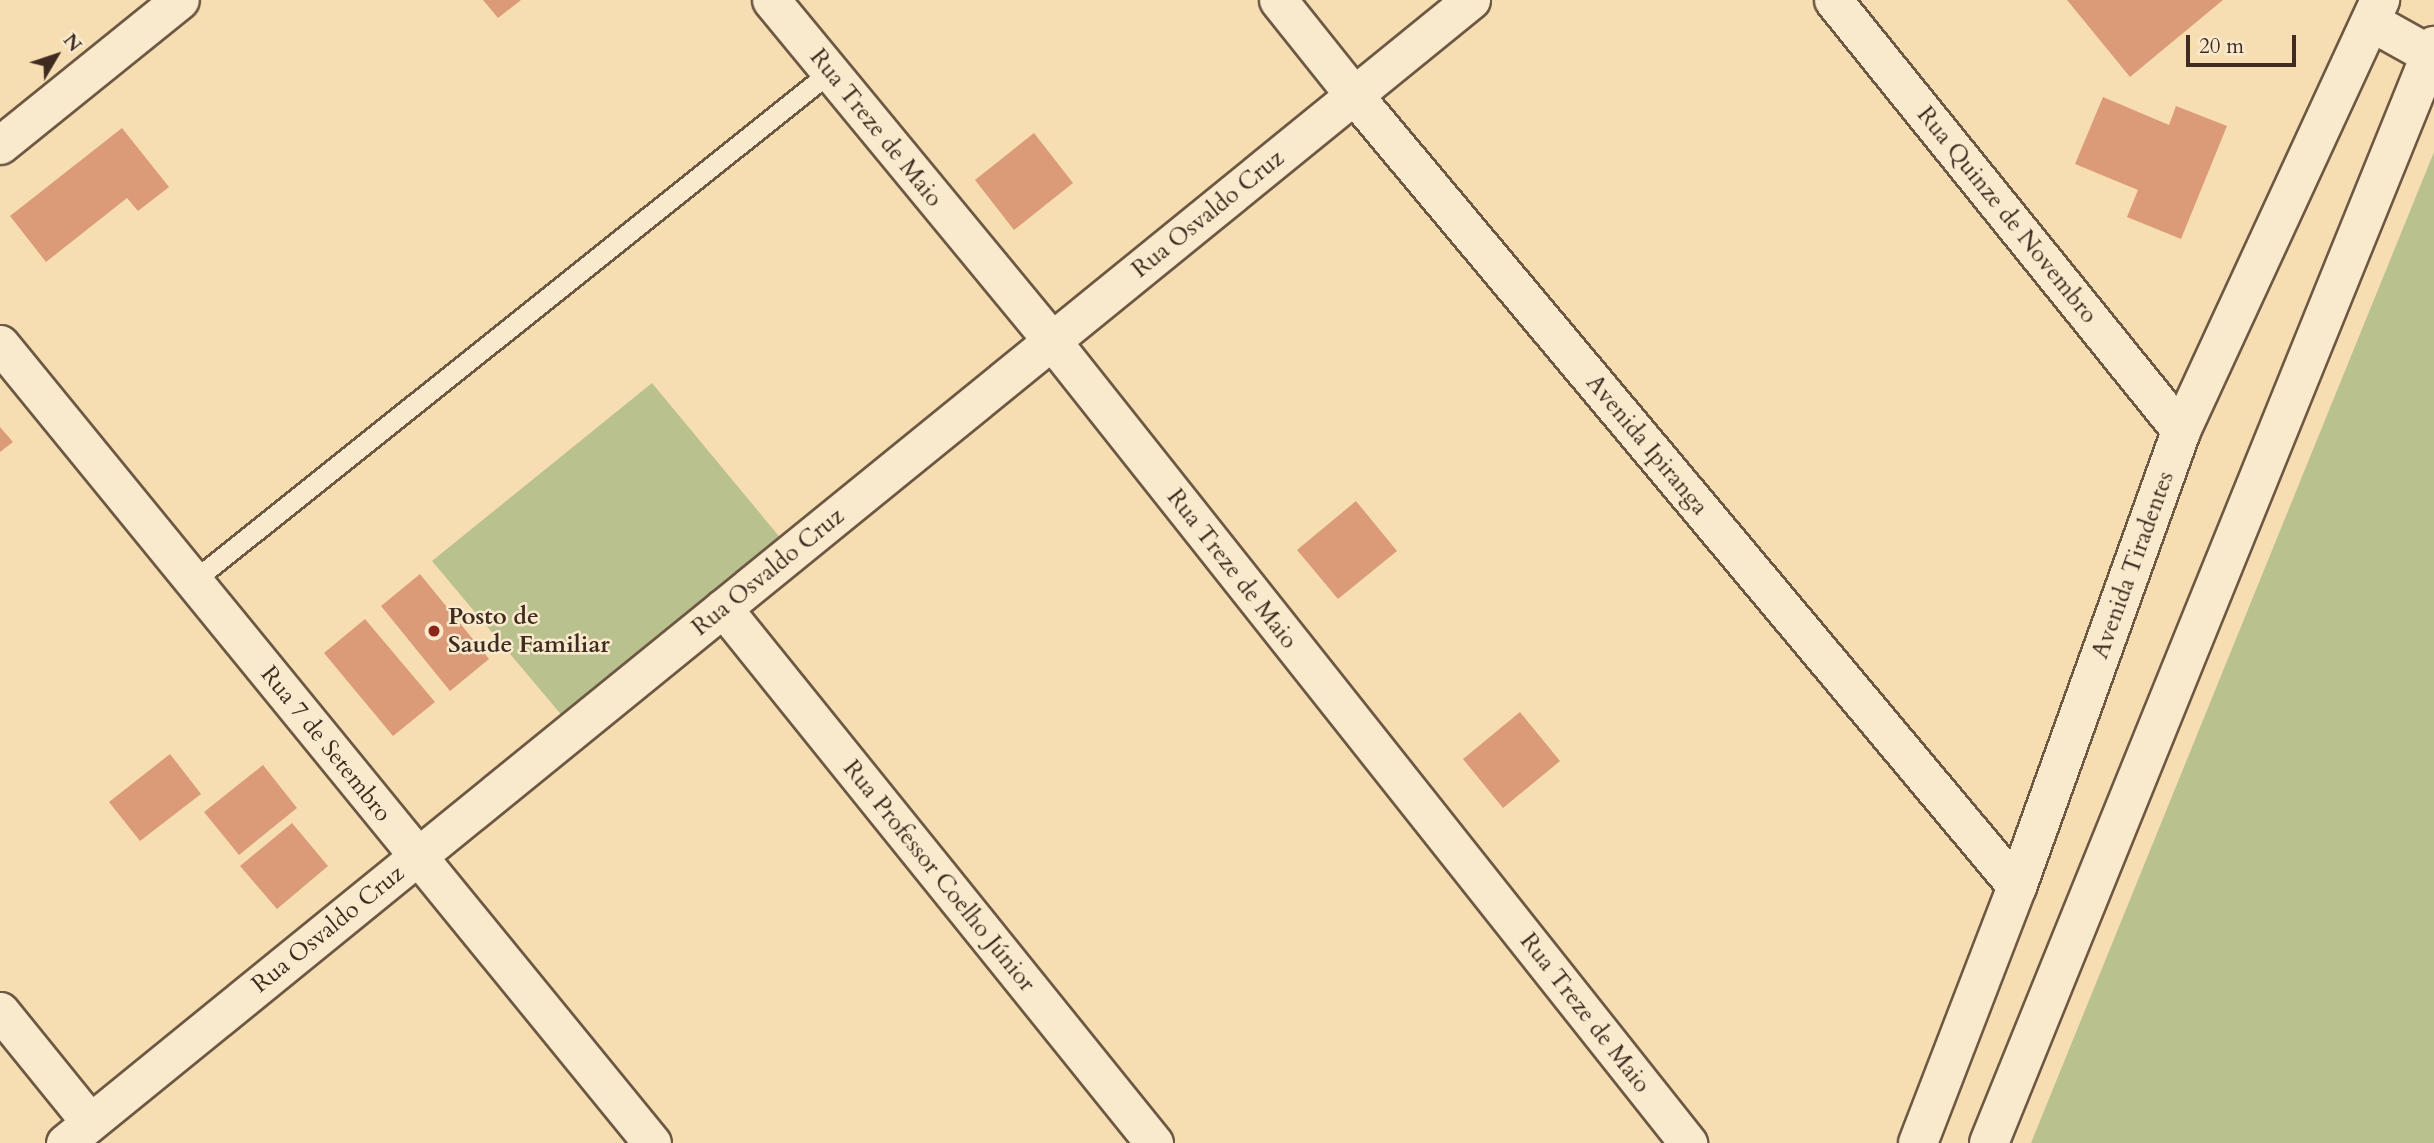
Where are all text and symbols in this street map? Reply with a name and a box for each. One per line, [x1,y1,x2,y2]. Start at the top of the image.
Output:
north arrow [21,21,91,91]
scale bar [2189,21,2299,65]
text: N [57,28,88,57]
text: 20 m [2199,32,2244,61]
street label: Rua Treze de Maio [804,43,948,213]
street label: Rua Quinze de Novembro [1911,101,2103,329]
street label: Rua Osvaldo Cruz [1126,144,1290,284]
street label: Avenida Ipiranga [1580,369,1714,521]
street label: Avenida Tiradentes [2086,467,2180,663]
street label: Rua Treze de Maio [1161,483,1303,655]
street label: Rua Osvaldo Cruz [686,502,850,642]
place label: Posto de Saude Familiar [448,603,610,659]
marker: Posto de Saude Familiar [426,623,442,639]
street label: Rua 7 de Setembro [254,660,398,828]
street label: Rua Professor Coelho Júnior [837,755,1041,997]
street label: Rua Osvaldo Cruz [246,859,410,999]
street label: Rua Treze de Maio [1514,927,1656,1099]

